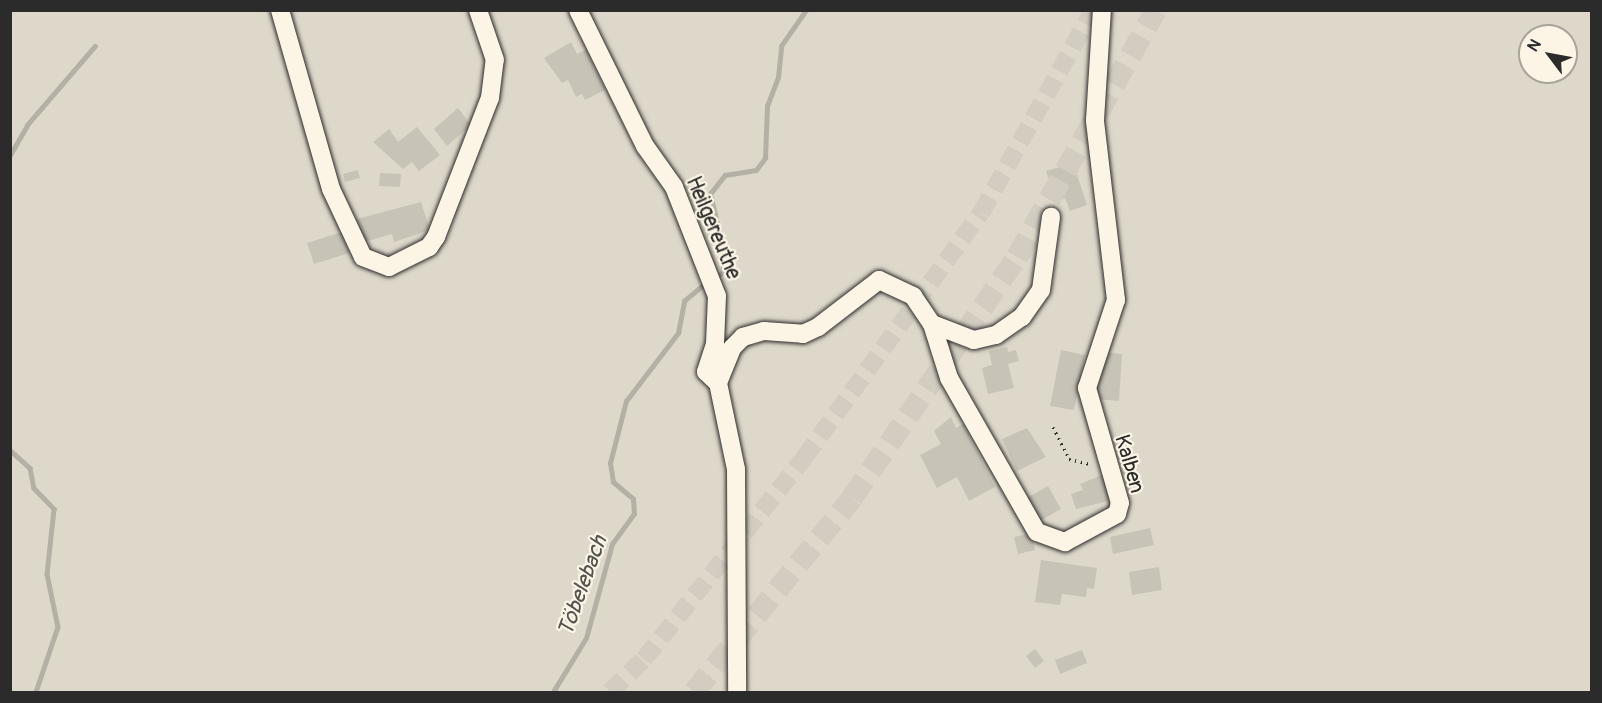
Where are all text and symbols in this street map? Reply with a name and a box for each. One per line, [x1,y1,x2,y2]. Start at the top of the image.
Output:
north arrow [1518,24,1578,84]
text: N [1523,36,1546,55]
street label: Heilgereuthe [680,173,746,283]
street label: Kalben [1109,432,1149,496]
water label: Töbelebach [553,532,613,640]

